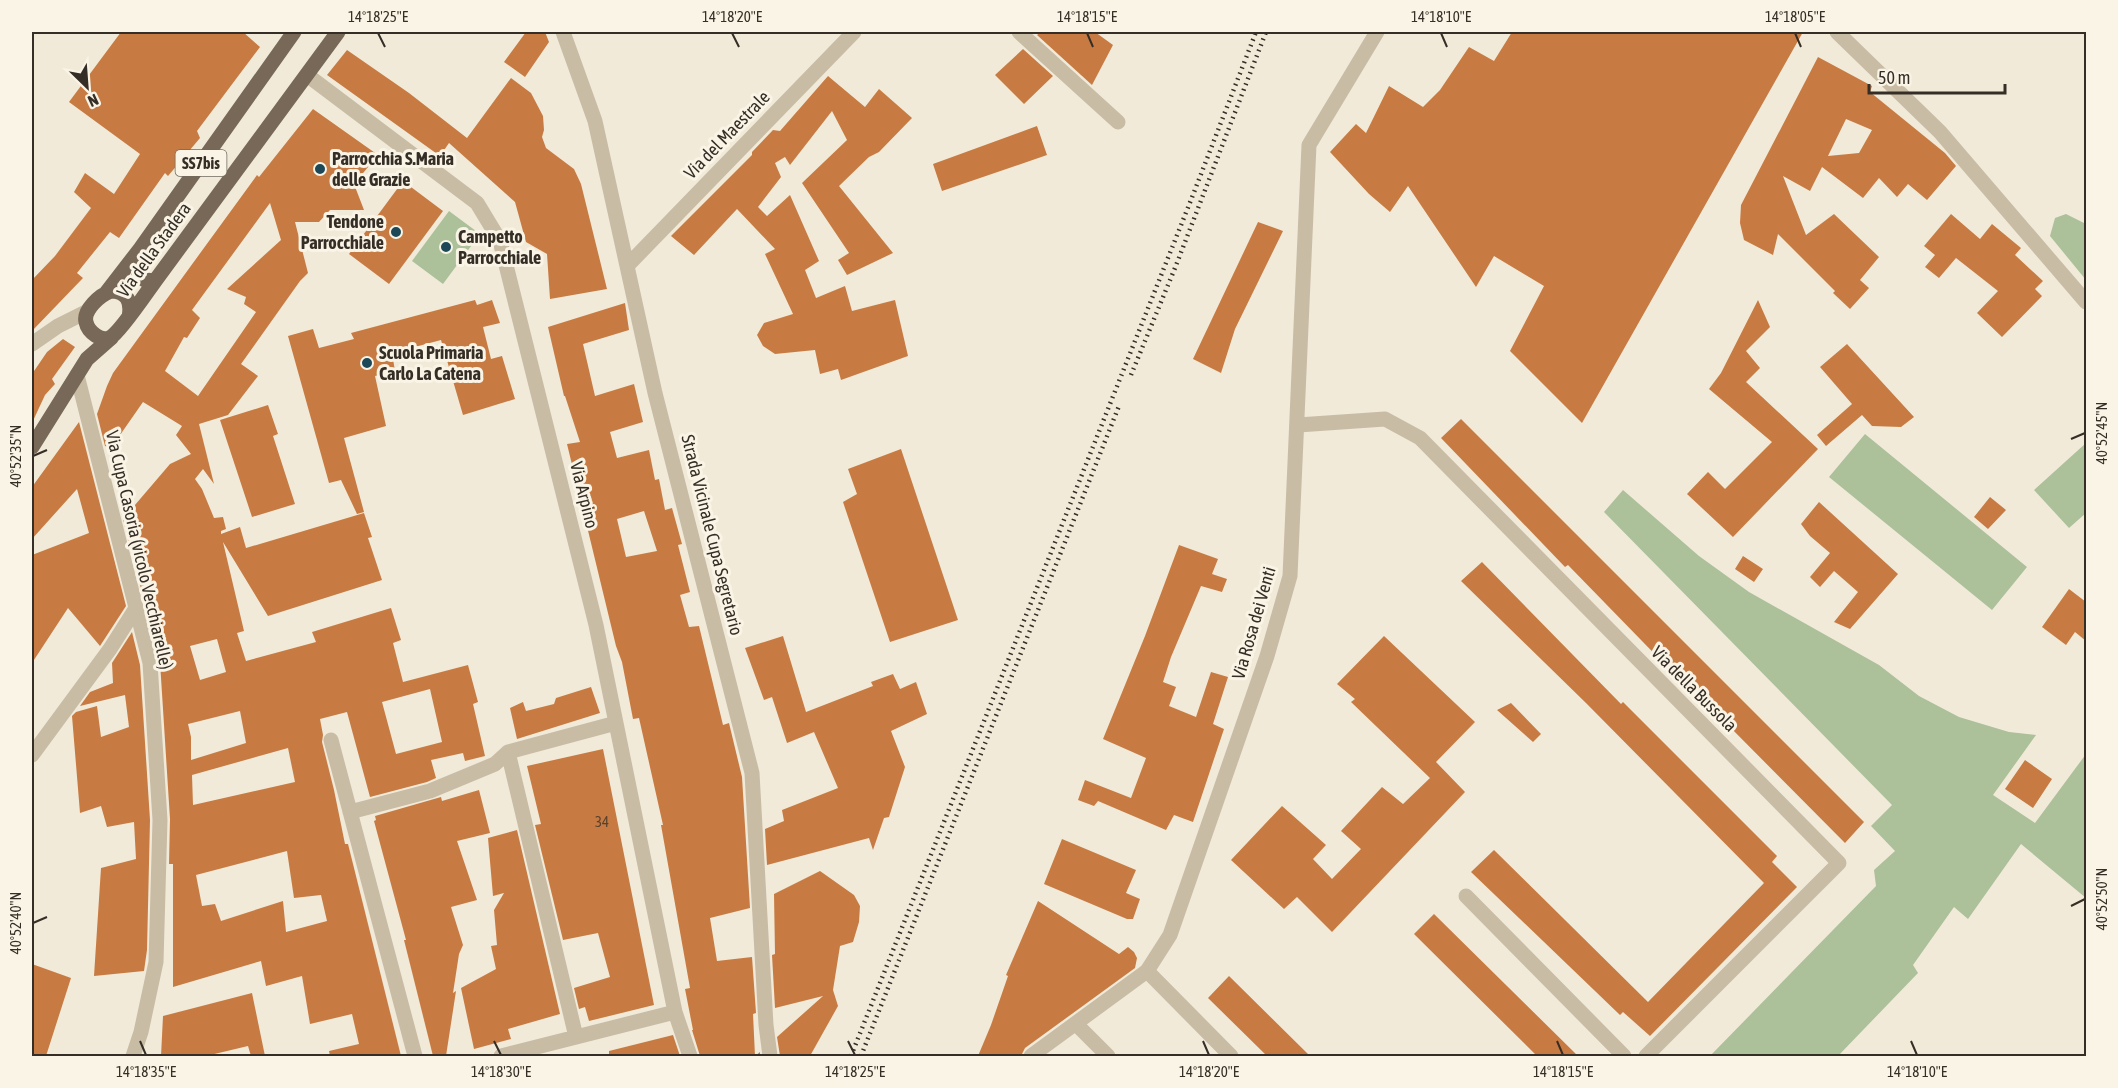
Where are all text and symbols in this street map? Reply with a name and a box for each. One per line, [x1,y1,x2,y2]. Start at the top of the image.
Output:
text: 14°18'25"E [348,8,409,25]
text: 14°18'20"E [702,8,763,25]
text: 14°18'15"E [1057,8,1118,25]
text: 14°18'10"E [1411,8,1472,25]
text: 14°18'05"E [1765,8,1826,25]
north arrow [57,57,117,117]
scale bar [1869,57,2006,95]
text: 50 m [1878,67,1910,88]
street label: Via del Maestrale [680,86,774,183]
text: N [85,90,101,111]
place label: Parrocchia S.Maria delle Grazie [332,148,454,190]
road number: SS7bis [176,150,226,176]
marker: Parrocchia S.Maria delle Grazie [313,162,327,176]
street label: Via della Stadera [112,198,195,301]
place label: Tendone Parrocchiale [301,211,384,253]
marker: Tendone Parrocchiale [389,225,403,239]
place label: Campetto Parrocchiale [458,226,541,268]
marker: Campetto Parrocchiale [439,240,453,254]
place label: Scuola Primaria Carlo La Catena [379,342,483,384]
marker: Scuola Primaria Carlo La Catena [360,356,374,370]
text: 40°52'45"N [2093,402,2110,464]
text: 40°52'35"N [7,425,24,487]
street label: Via Cupa Casoria (vicolo Vecchiarelle) [102,429,177,671]
street label: Strada Vicinale Cupa Segretario [677,432,748,637]
street label: Via Arpino [566,459,603,530]
street label: Via Rosa dei Venti [1227,564,1280,682]
street label: Via della Bussola [1647,641,1742,736]
house number: 34 [595,813,609,830]
text: 40°52'50"N [2093,868,2110,930]
text: 40°52'40"N [7,892,24,954]
text: 14°18'35"E [116,1063,177,1080]
text: 14°18'30"E [471,1063,532,1080]
text: 14°18'25"E [825,1063,886,1080]
text: 14°18'20"E [1179,1063,1240,1080]
text: 14°18'15"E [1533,1063,1594,1080]
text: 14°18'10"E [1887,1063,1948,1080]

